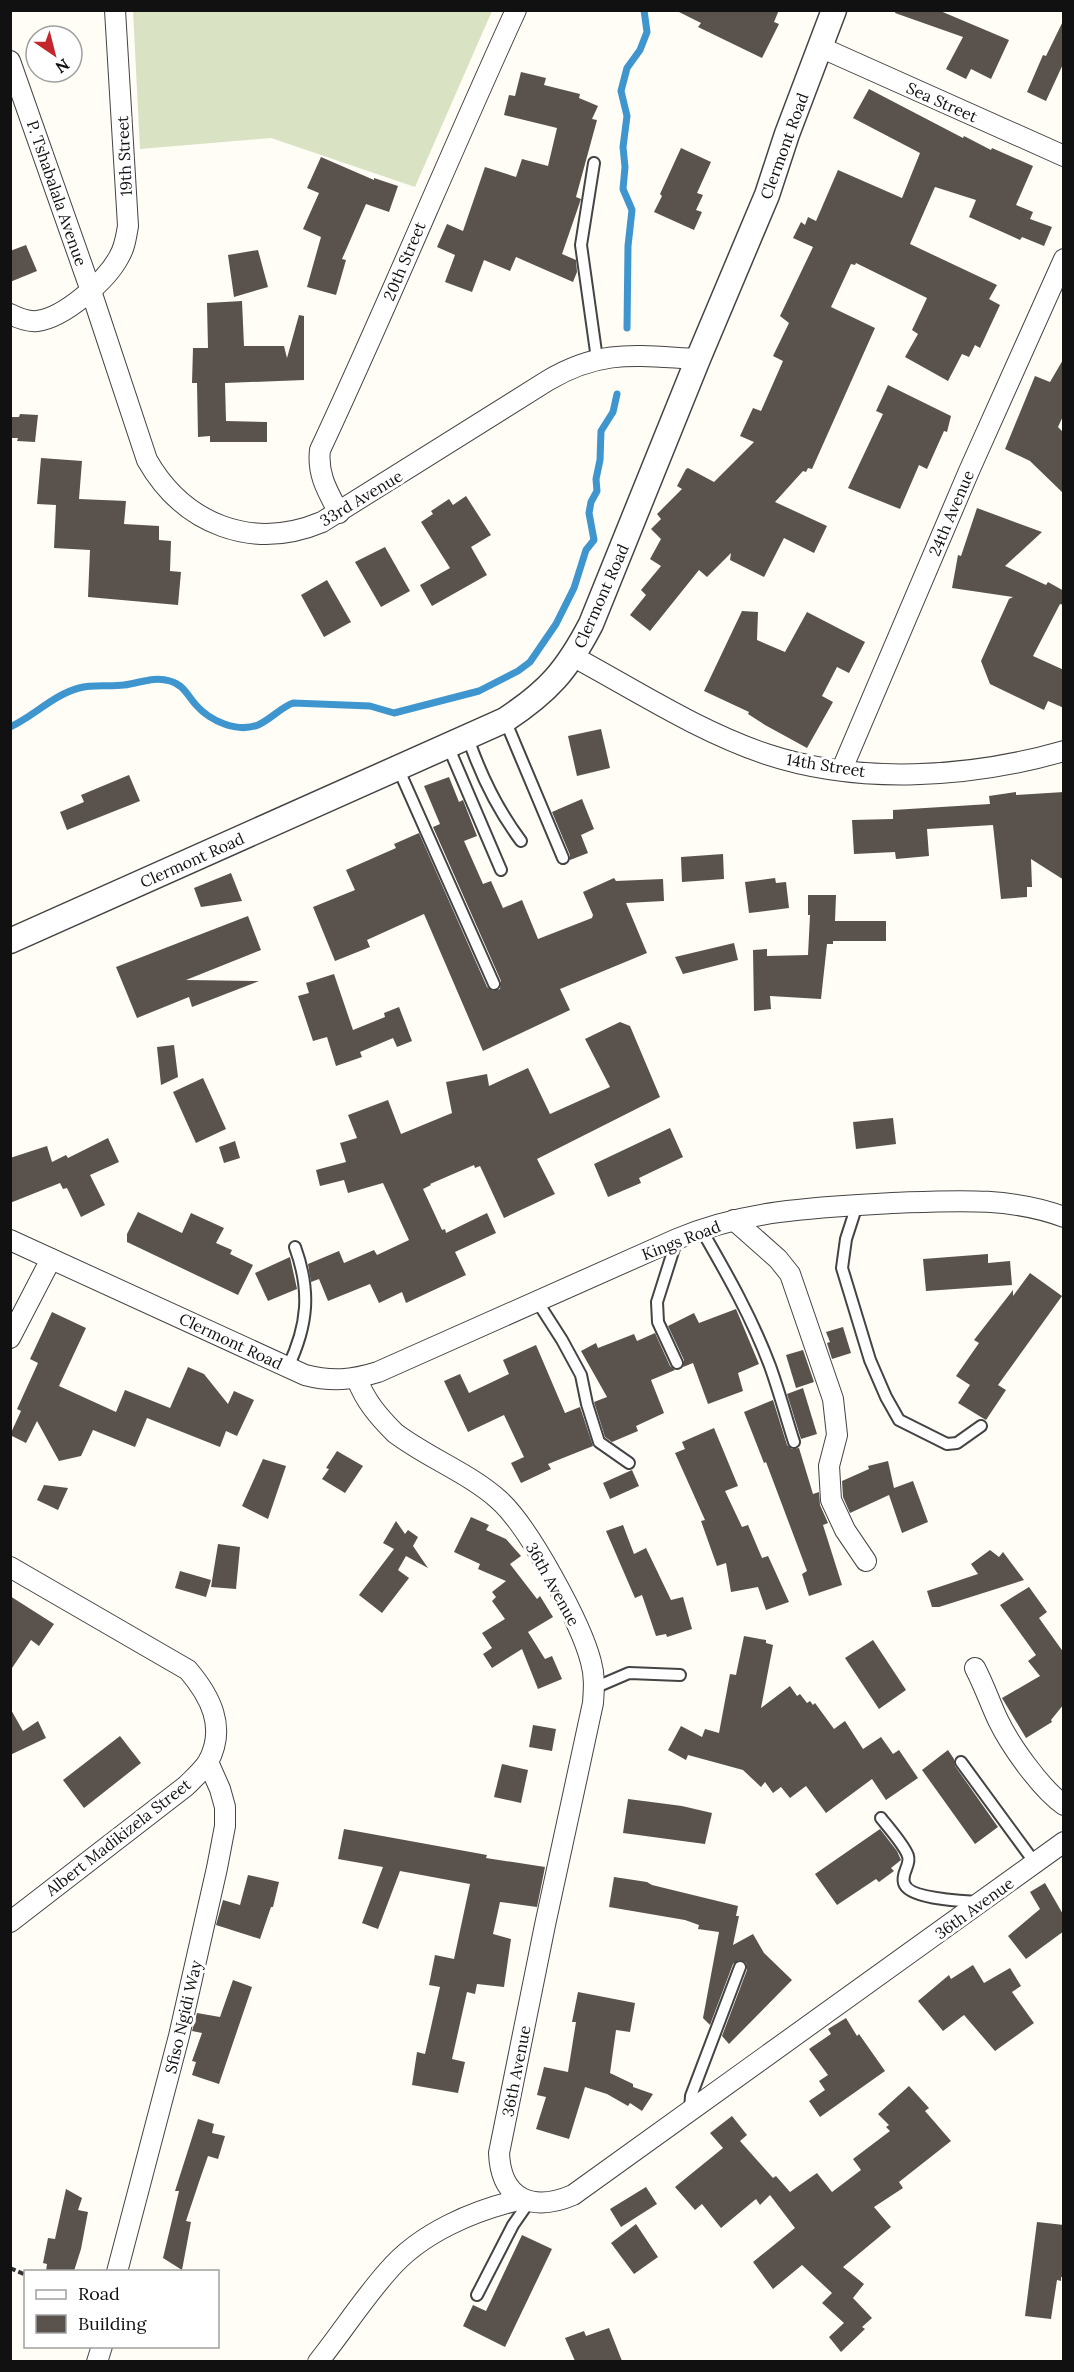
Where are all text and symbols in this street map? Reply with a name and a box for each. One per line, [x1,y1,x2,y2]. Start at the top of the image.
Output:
north arrow [24,24,84,84]
text: N [52,55,73,78]
street label: Sea Street [903,78,981,127]
street label: Clermont Road [755,90,813,202]
street label: 19th Street [112,115,136,197]
street label: P. Tshabalala Avenue [23,117,91,269]
street label: 20th Street [378,218,430,304]
street label: 33rd Avenue [316,465,406,530]
street label: 24th Avenue [924,467,978,559]
street label: Clermont Road [569,540,633,651]
street label: 14th Street [785,749,868,781]
street label: Clermont Road [137,828,248,892]
street label: Kings Road [639,1216,724,1264]
street label: Clermont Road [176,1308,286,1374]
street label: 36th Avenue [522,1539,584,1630]
street label: Albert Madikizela Street [41,1774,195,1901]
street label: 36th Avenue [931,1873,1018,1943]
street label: Sfiso Ngidi Way [160,1958,206,2076]
street label: 36th Avenue [497,2023,535,2118]
legend [24,2270,219,2348]
text: Road [78,2282,120,2305]
text: Building [78,2312,148,2335]

